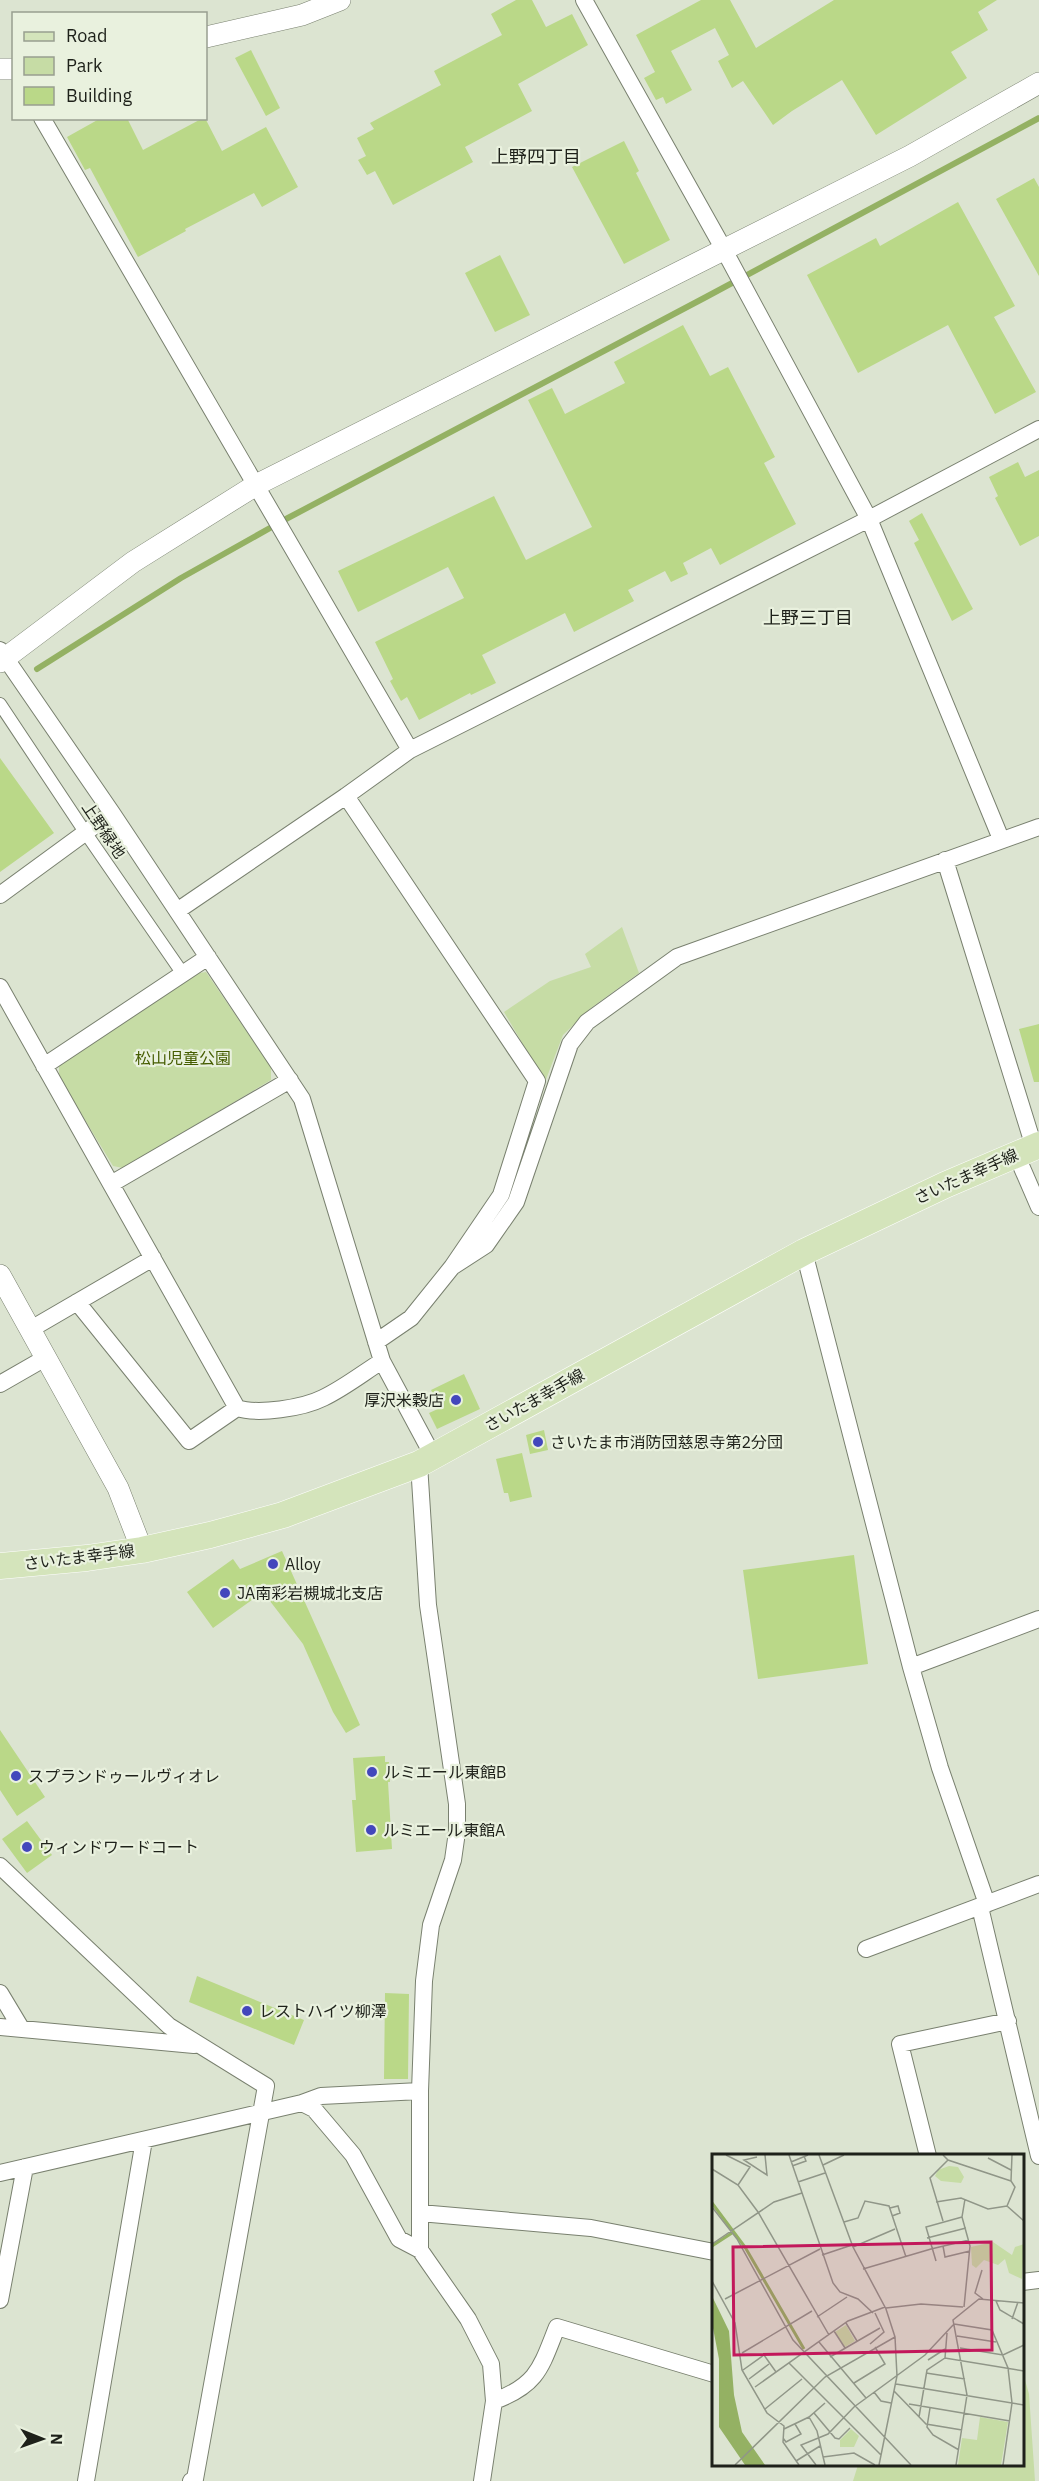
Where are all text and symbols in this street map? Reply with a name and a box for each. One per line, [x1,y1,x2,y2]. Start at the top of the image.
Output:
legend [12,12,207,120]
text: Road [66,24,107,47]
text: Park [66,54,103,77]
text: Building [66,84,133,107]
district label: 上野四丁目 [491,145,581,168]
district label: 上野三丁目 [763,606,853,629]
street label: 上野緑地 [78,798,130,862]
park label: 松山児童公園 [135,1048,231,1068]
street label: さいたま幸手線 [911,1144,1021,1208]
street label: さいたま幸手線 [480,1364,588,1436]
place label: 厚沢米穀店 [364,1390,444,1410]
marker: 厚沢米穀店 [449,1393,463,1407]
place label: さいたま市消防団慈恩寺第2分団 [550,1432,783,1452]
marker: さいたま市消防団慈恩寺第2分団 [531,1435,545,1449]
street label: さいたま幸手線 [22,1540,136,1574]
place label: Alloy [285,1554,321,1574]
marker: Alloy [266,1557,280,1571]
place label: JA南彩岩槻城北支店 [237,1583,383,1603]
marker: JA南彩岩槻城北支店 [218,1586,232,1600]
place label: ルミエール東館B [384,1762,506,1782]
marker: ルミエール東館B [365,1765,379,1779]
place label: スプランドゥールヴィオレ [28,1766,220,1786]
marker: スプランドゥールヴィオレ [9,1769,23,1783]
place label: ルミエール東館A [383,1820,505,1840]
marker: ルミエール東館A [364,1823,378,1837]
place label: ウィンドワードコート [39,1837,199,1857]
marker: ウィンドワードコート [20,1840,34,1854]
place label: レストハイツ柳澤 [259,2001,387,2021]
marker: レストハイツ柳澤 [240,2004,254,2018]
inset map [712,2154,1024,2466]
north arrow [12,2409,72,2469]
text: N [47,2433,67,2445]

